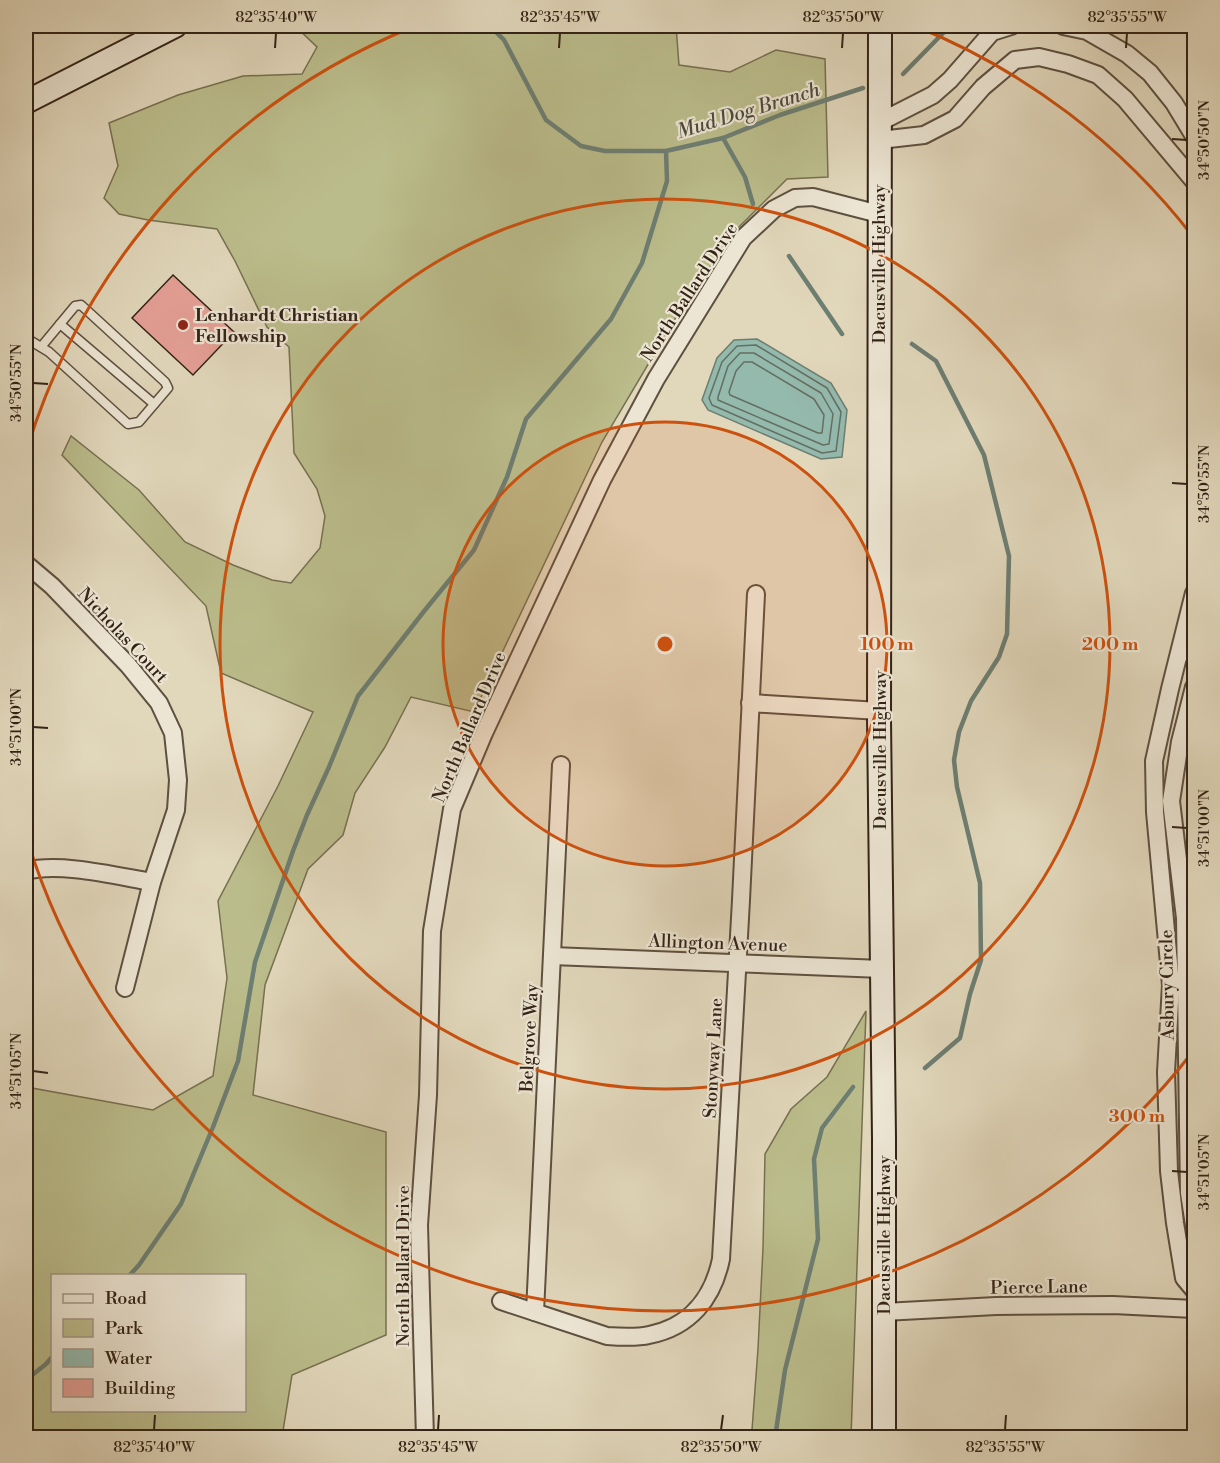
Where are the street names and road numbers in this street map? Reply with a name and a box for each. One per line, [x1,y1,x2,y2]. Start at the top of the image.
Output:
street label: Dacusville Highway [868,184,891,344]
street label: North Ballard Drive [636,218,743,366]
street label: Nicholas Court [72,583,173,688]
street label: North Ballard Drive [427,648,512,806]
street label: Dacusville Highway [869,670,892,830]
street label: Asbury Circle [1155,929,1180,1042]
street label: Allington Avenue [647,930,788,957]
street label: Belgrove Way [515,983,544,1094]
street label: Stonyway Lane [699,997,728,1119]
street label: Dacusville Highway [873,1155,896,1315]
street label: North Ballard Drive [392,1185,415,1347]
street label: Pierce Lane [990,1275,1088,1300]

